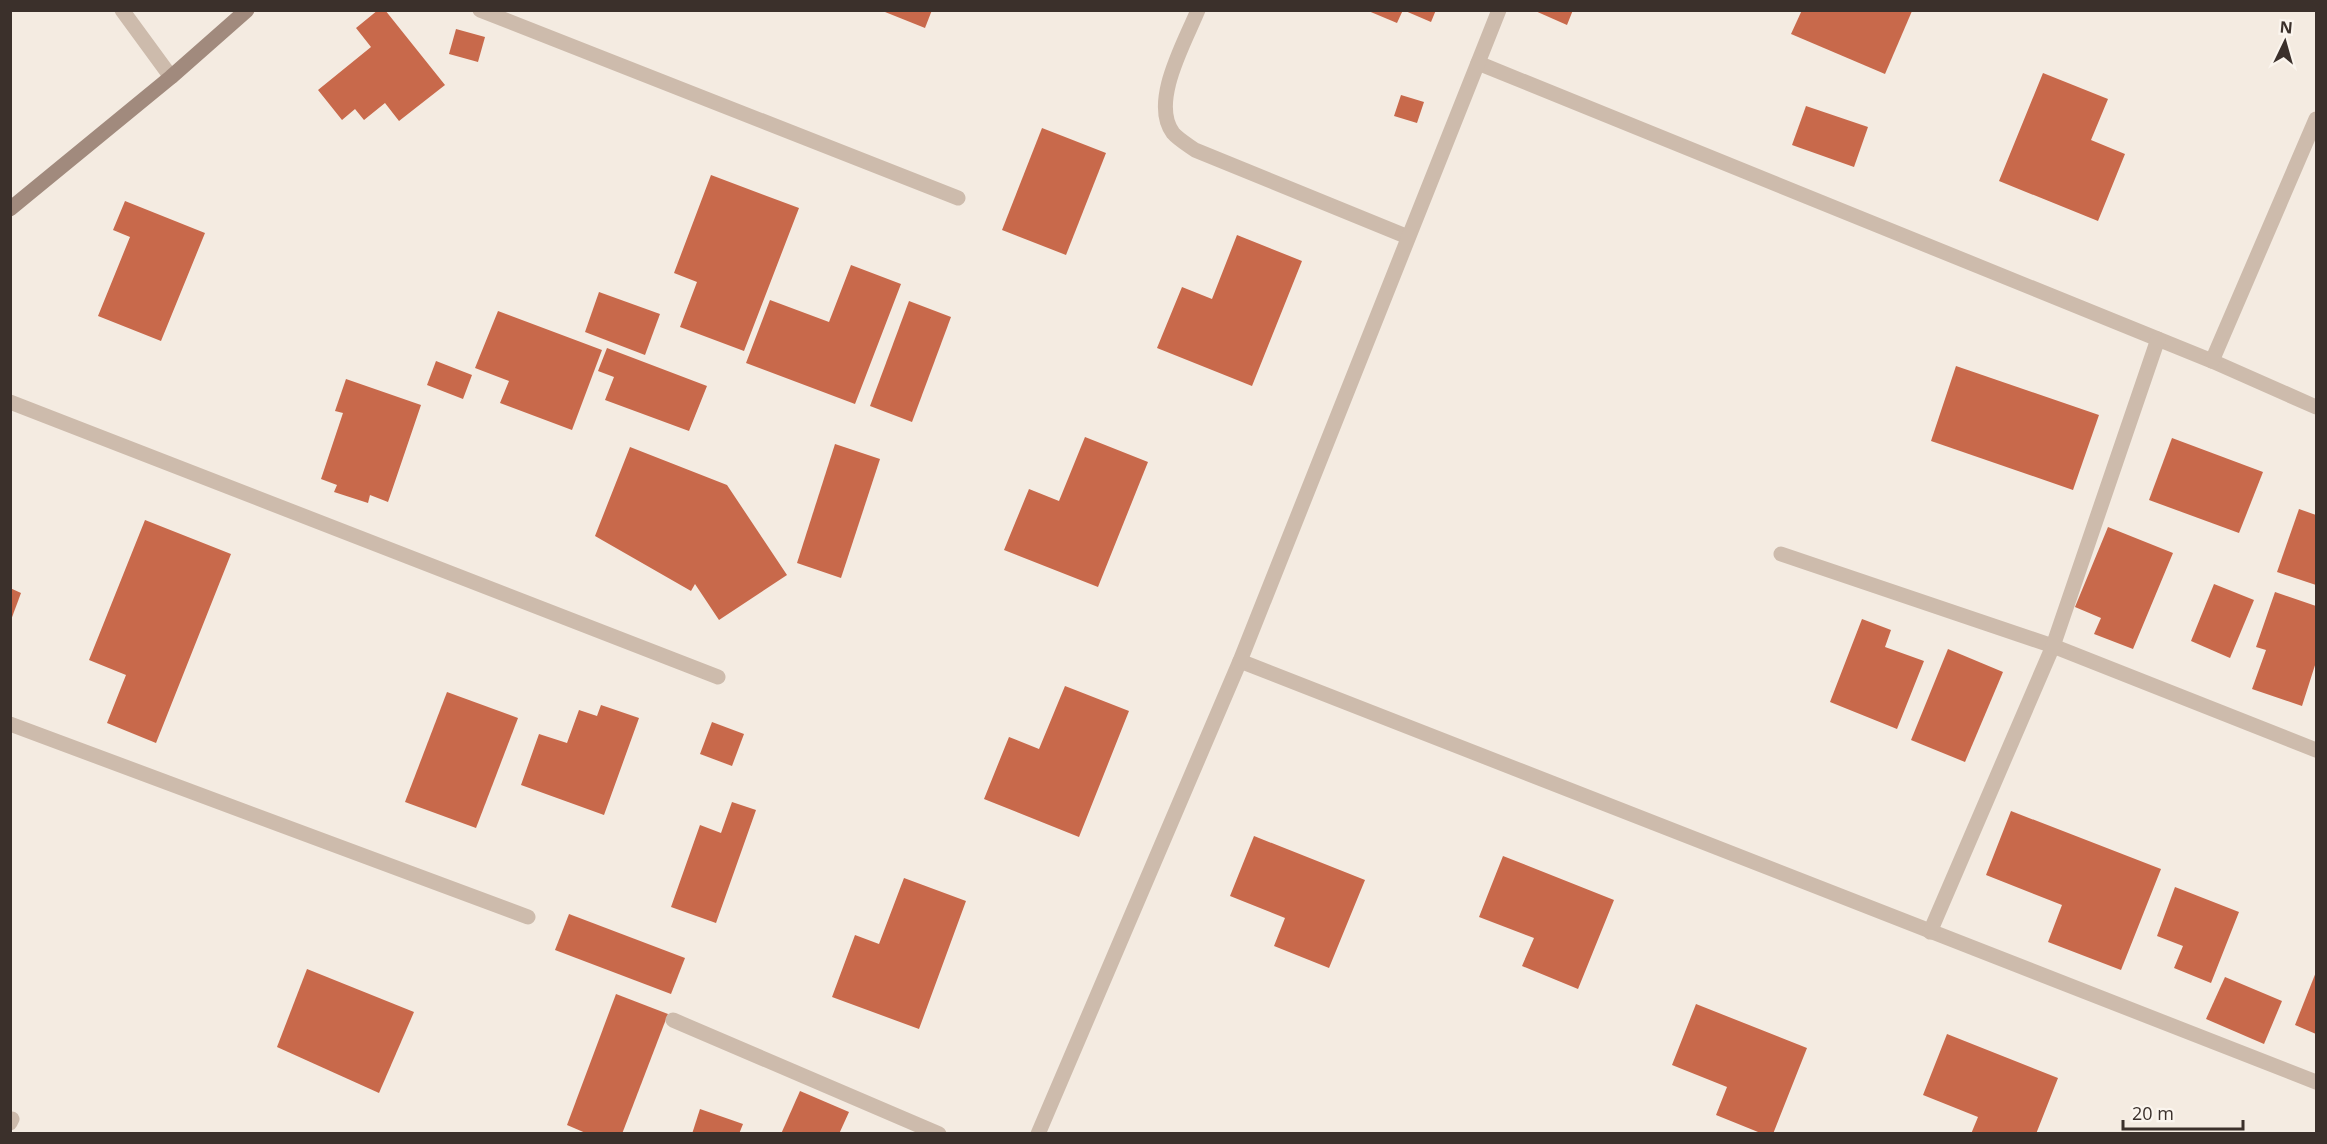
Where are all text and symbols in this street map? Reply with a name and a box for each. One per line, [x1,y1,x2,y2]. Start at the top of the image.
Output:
north arrow [2255,12,2315,72]
text: N [2279,16,2294,39]
scale bar [2123,1093,2243,1131]
text: 20 m [2132,1101,2174,1125]

